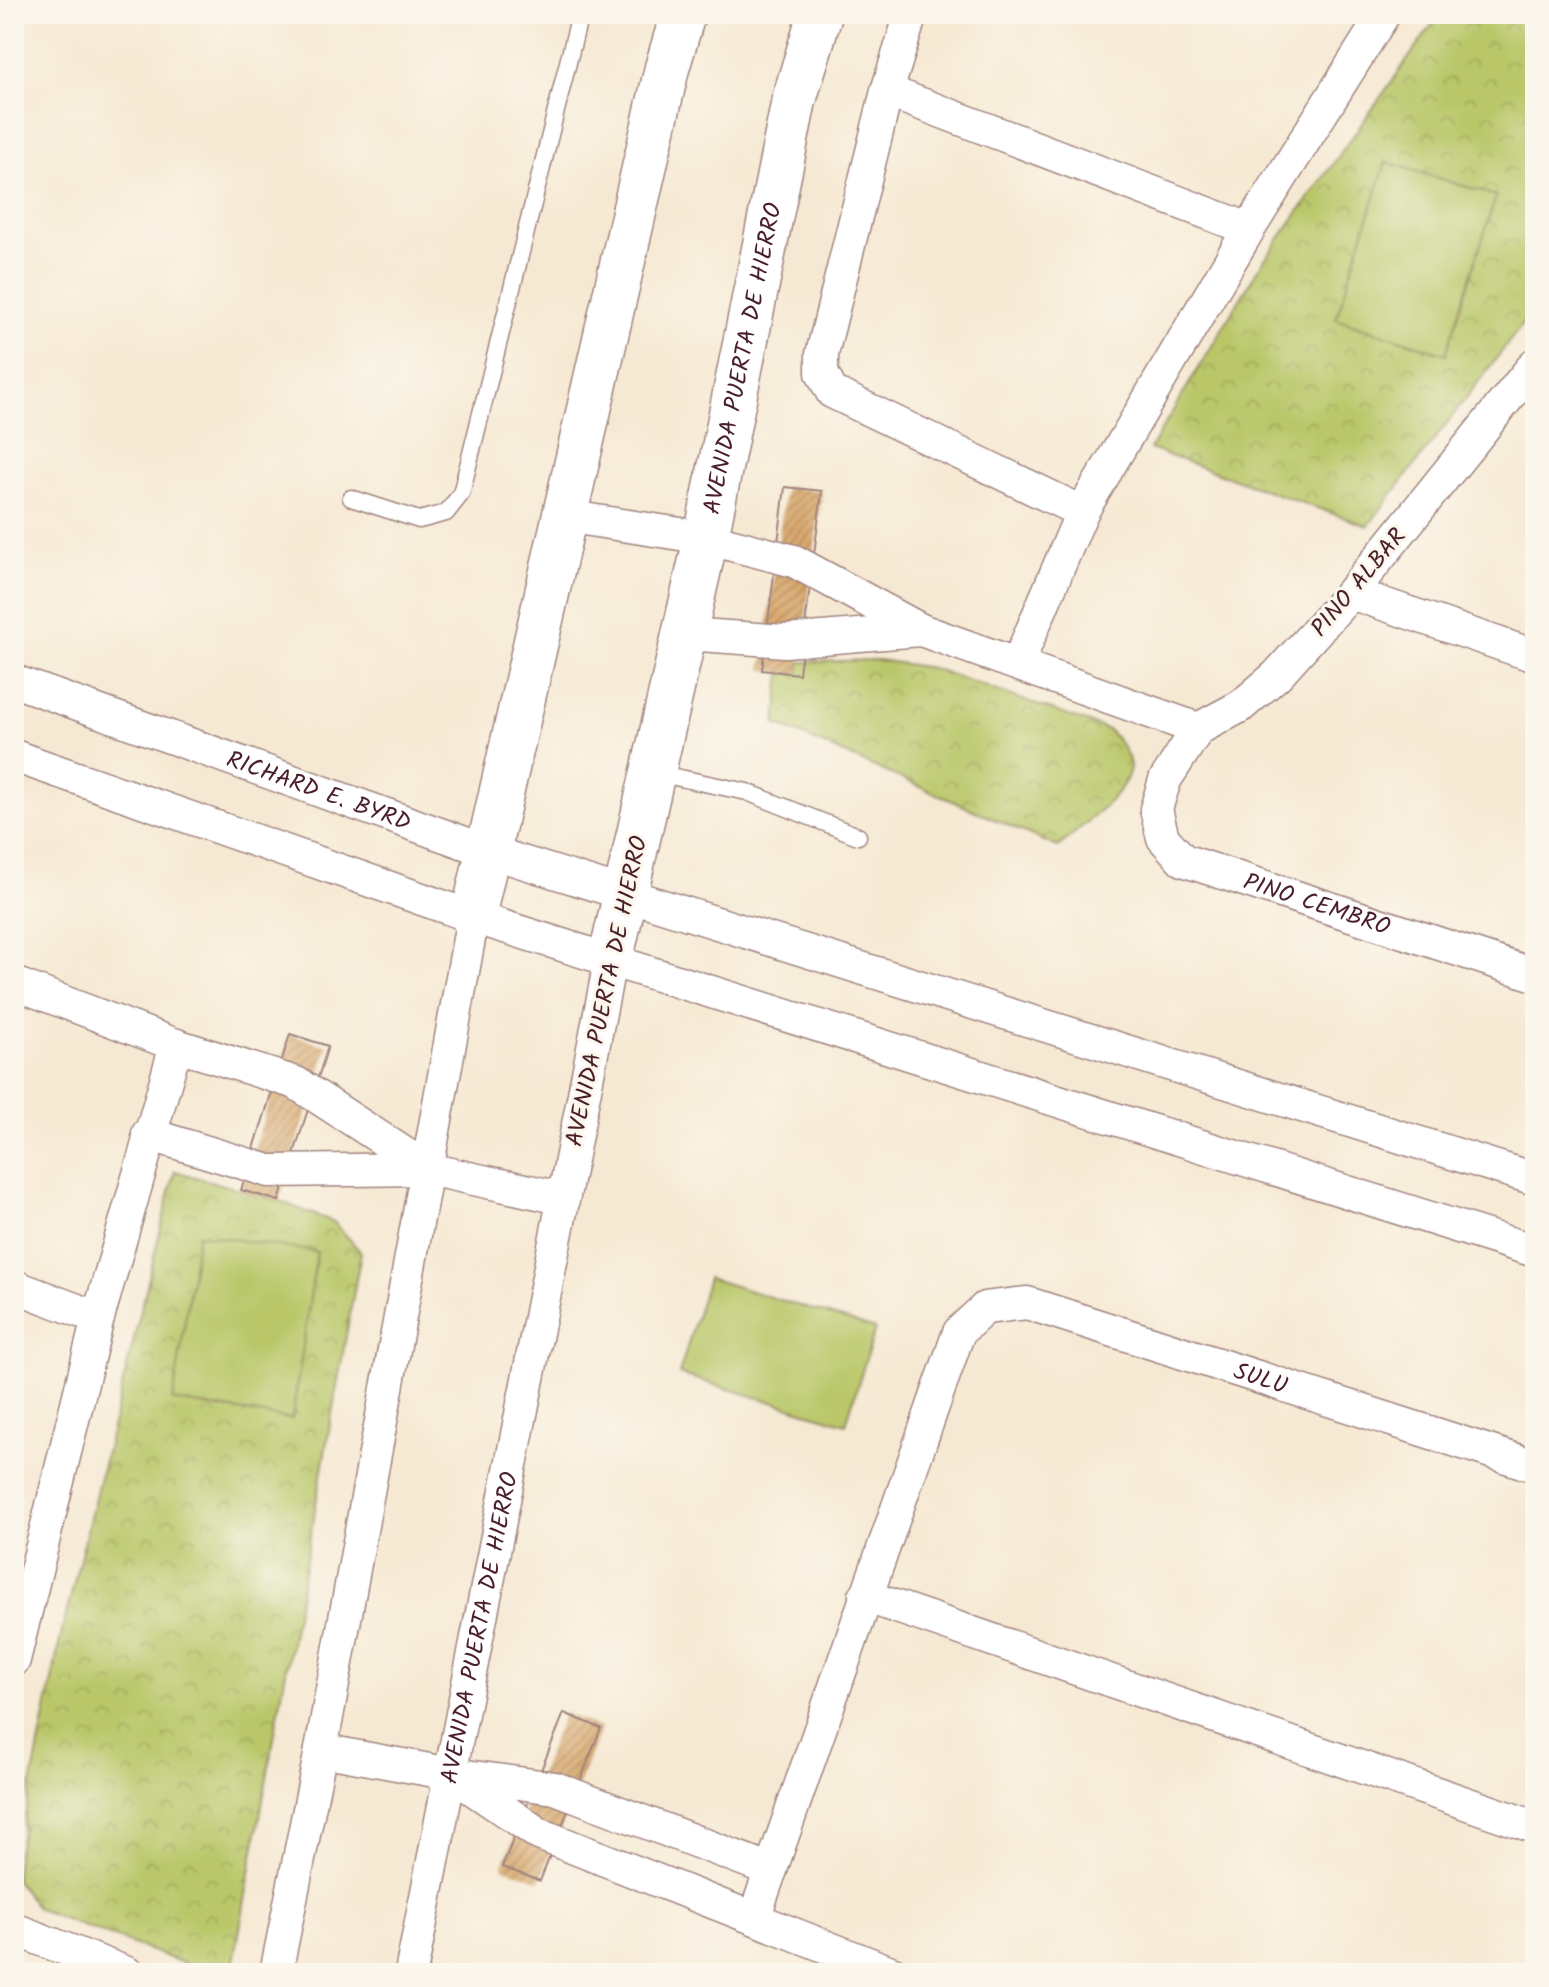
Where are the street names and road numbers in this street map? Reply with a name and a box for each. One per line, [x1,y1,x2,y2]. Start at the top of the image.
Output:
street label: AVENIDA PUERTA DE HIERRO [693,199,794,518]
street label: PINO ALBAR [1302,520,1417,646]
street label: RICHARD E. BYRD [221,741,416,843]
street label: AVENIDA PUERTA DE HIERRO [555,832,660,1150]
street label: PINO CEMBRO [1238,863,1395,947]
street label: SULU [1228,1353,1292,1406]
street label: AVENIDA PUERTA DE HIERRO [431,1468,530,1787]

